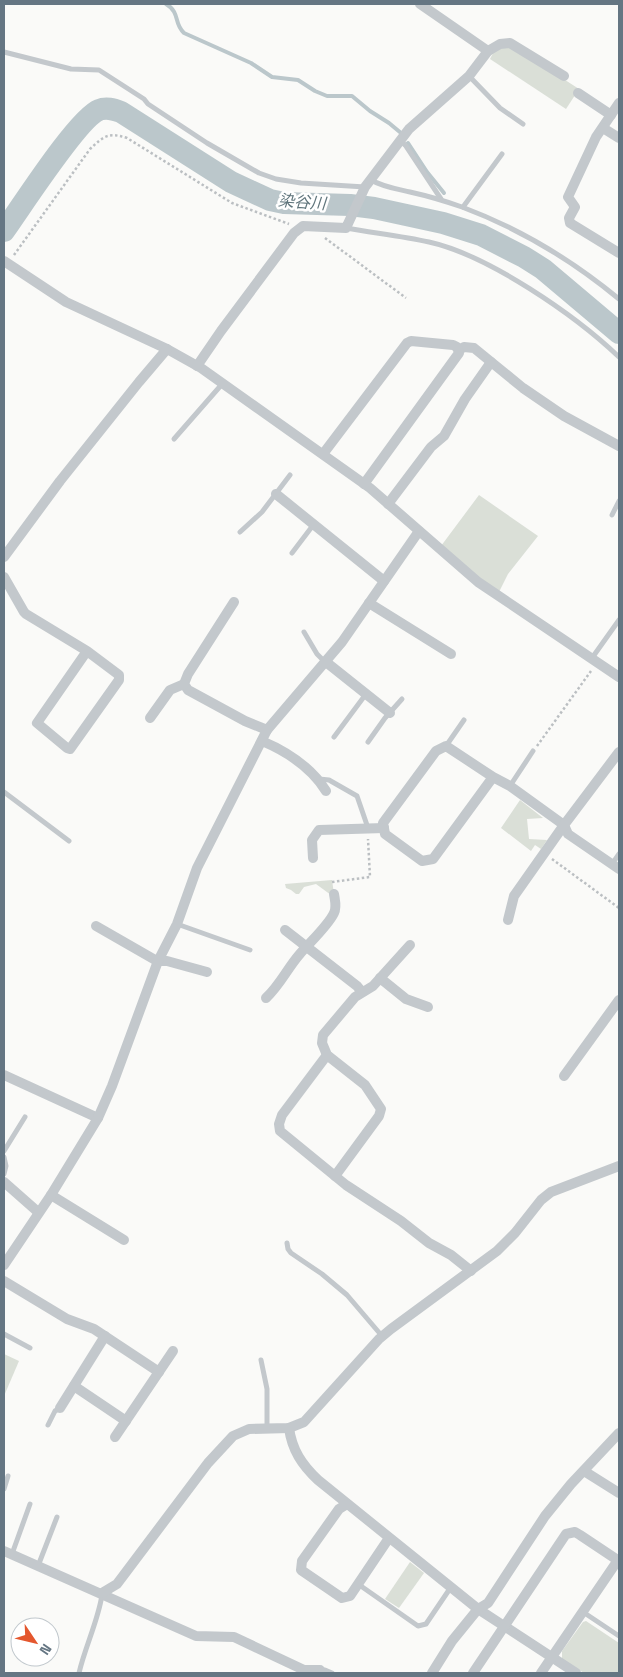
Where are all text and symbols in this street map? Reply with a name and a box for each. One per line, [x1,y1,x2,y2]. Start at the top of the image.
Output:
water label: 染谷川 [277,190,329,214]
north arrow [10,1617,60,1667]
text: N [36,1640,56,1658]

